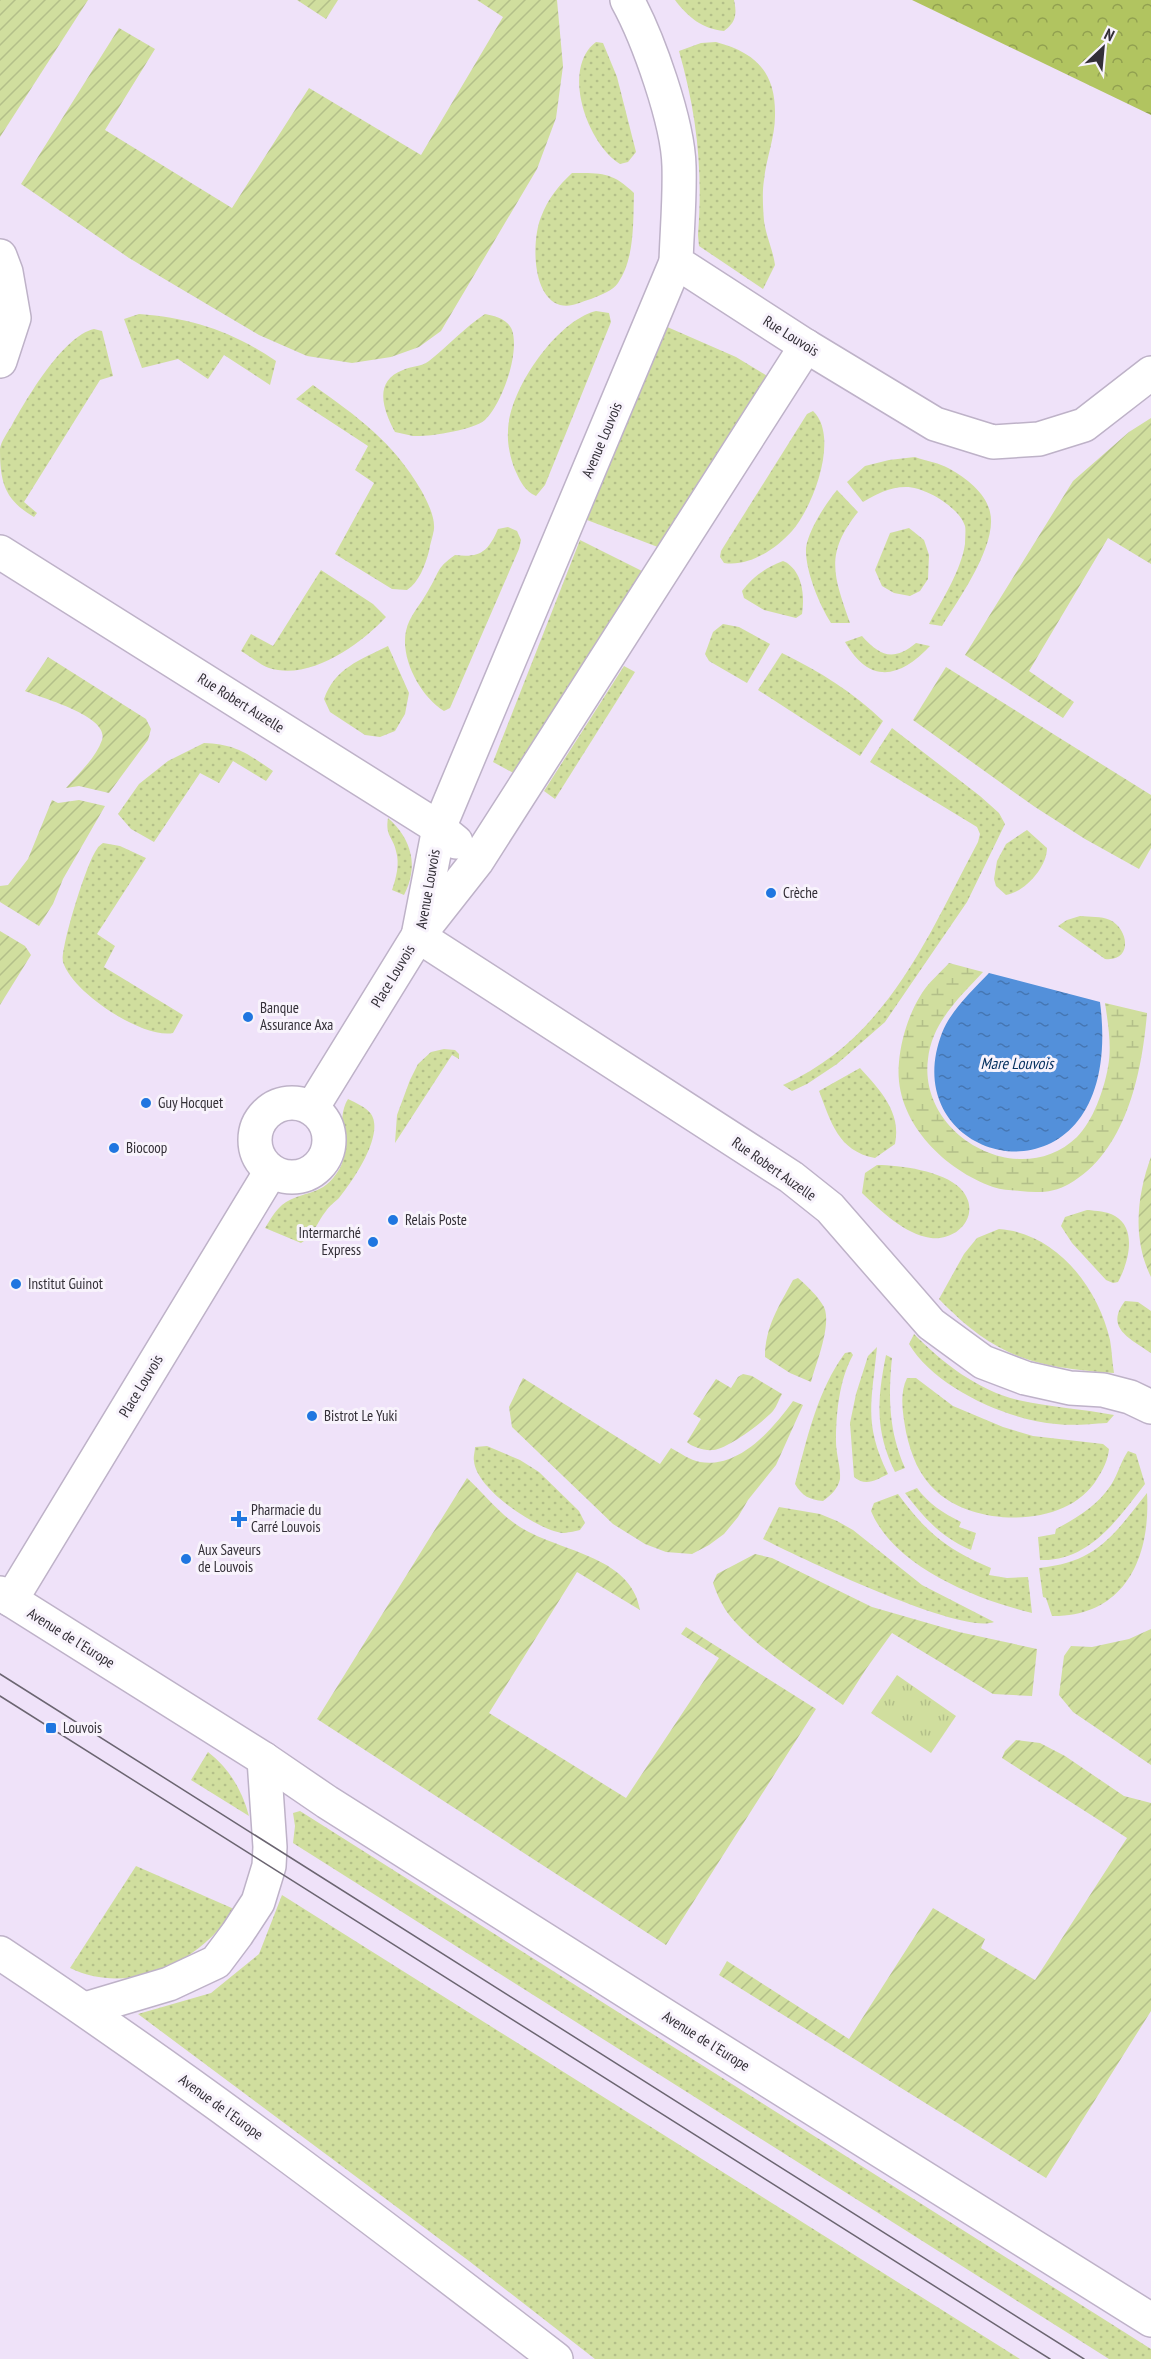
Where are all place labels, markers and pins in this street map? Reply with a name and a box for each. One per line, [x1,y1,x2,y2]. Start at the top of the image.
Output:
place label: Crèche [783,883,818,902]
marker: Crèche [764,886,778,900]
place label: Banque Assurance Axa [260,998,333,1034]
marker: Banque Assurance Axa [241,1010,255,1024]
place label: Guy Hocquet [158,1093,223,1112]
marker: Guy Hocquet [139,1096,153,1110]
place label: Biocoop [126,1138,167,1157]
marker: Biocoop [107,1141,121,1155]
place label: Relais Poste [405,1210,467,1229]
marker: Relais Poste [386,1213,400,1227]
place label: Intermarché Express [299,1223,361,1259]
marker: Intermarché Express [366,1235,380,1249]
place label: Institut Guinot [28,1274,103,1293]
marker: Institut Guinot [9,1277,23,1291]
place label: Bistrot Le Yuki [324,1406,398,1425]
marker: Bistrot Le Yuki [305,1409,319,1423]
place label: Pharmacie du Carré Louvois [251,1500,321,1536]
marker: Pharmacie du Carré Louvois [232,1512,246,1526]
place label: Aux Saveurs de Louvois [198,1540,261,1576]
marker: Aux Saveurs de Louvois [179,1552,193,1566]
place label: Louvois [63,1718,102,1737]
marker: Louvois [44,1721,58,1735]

